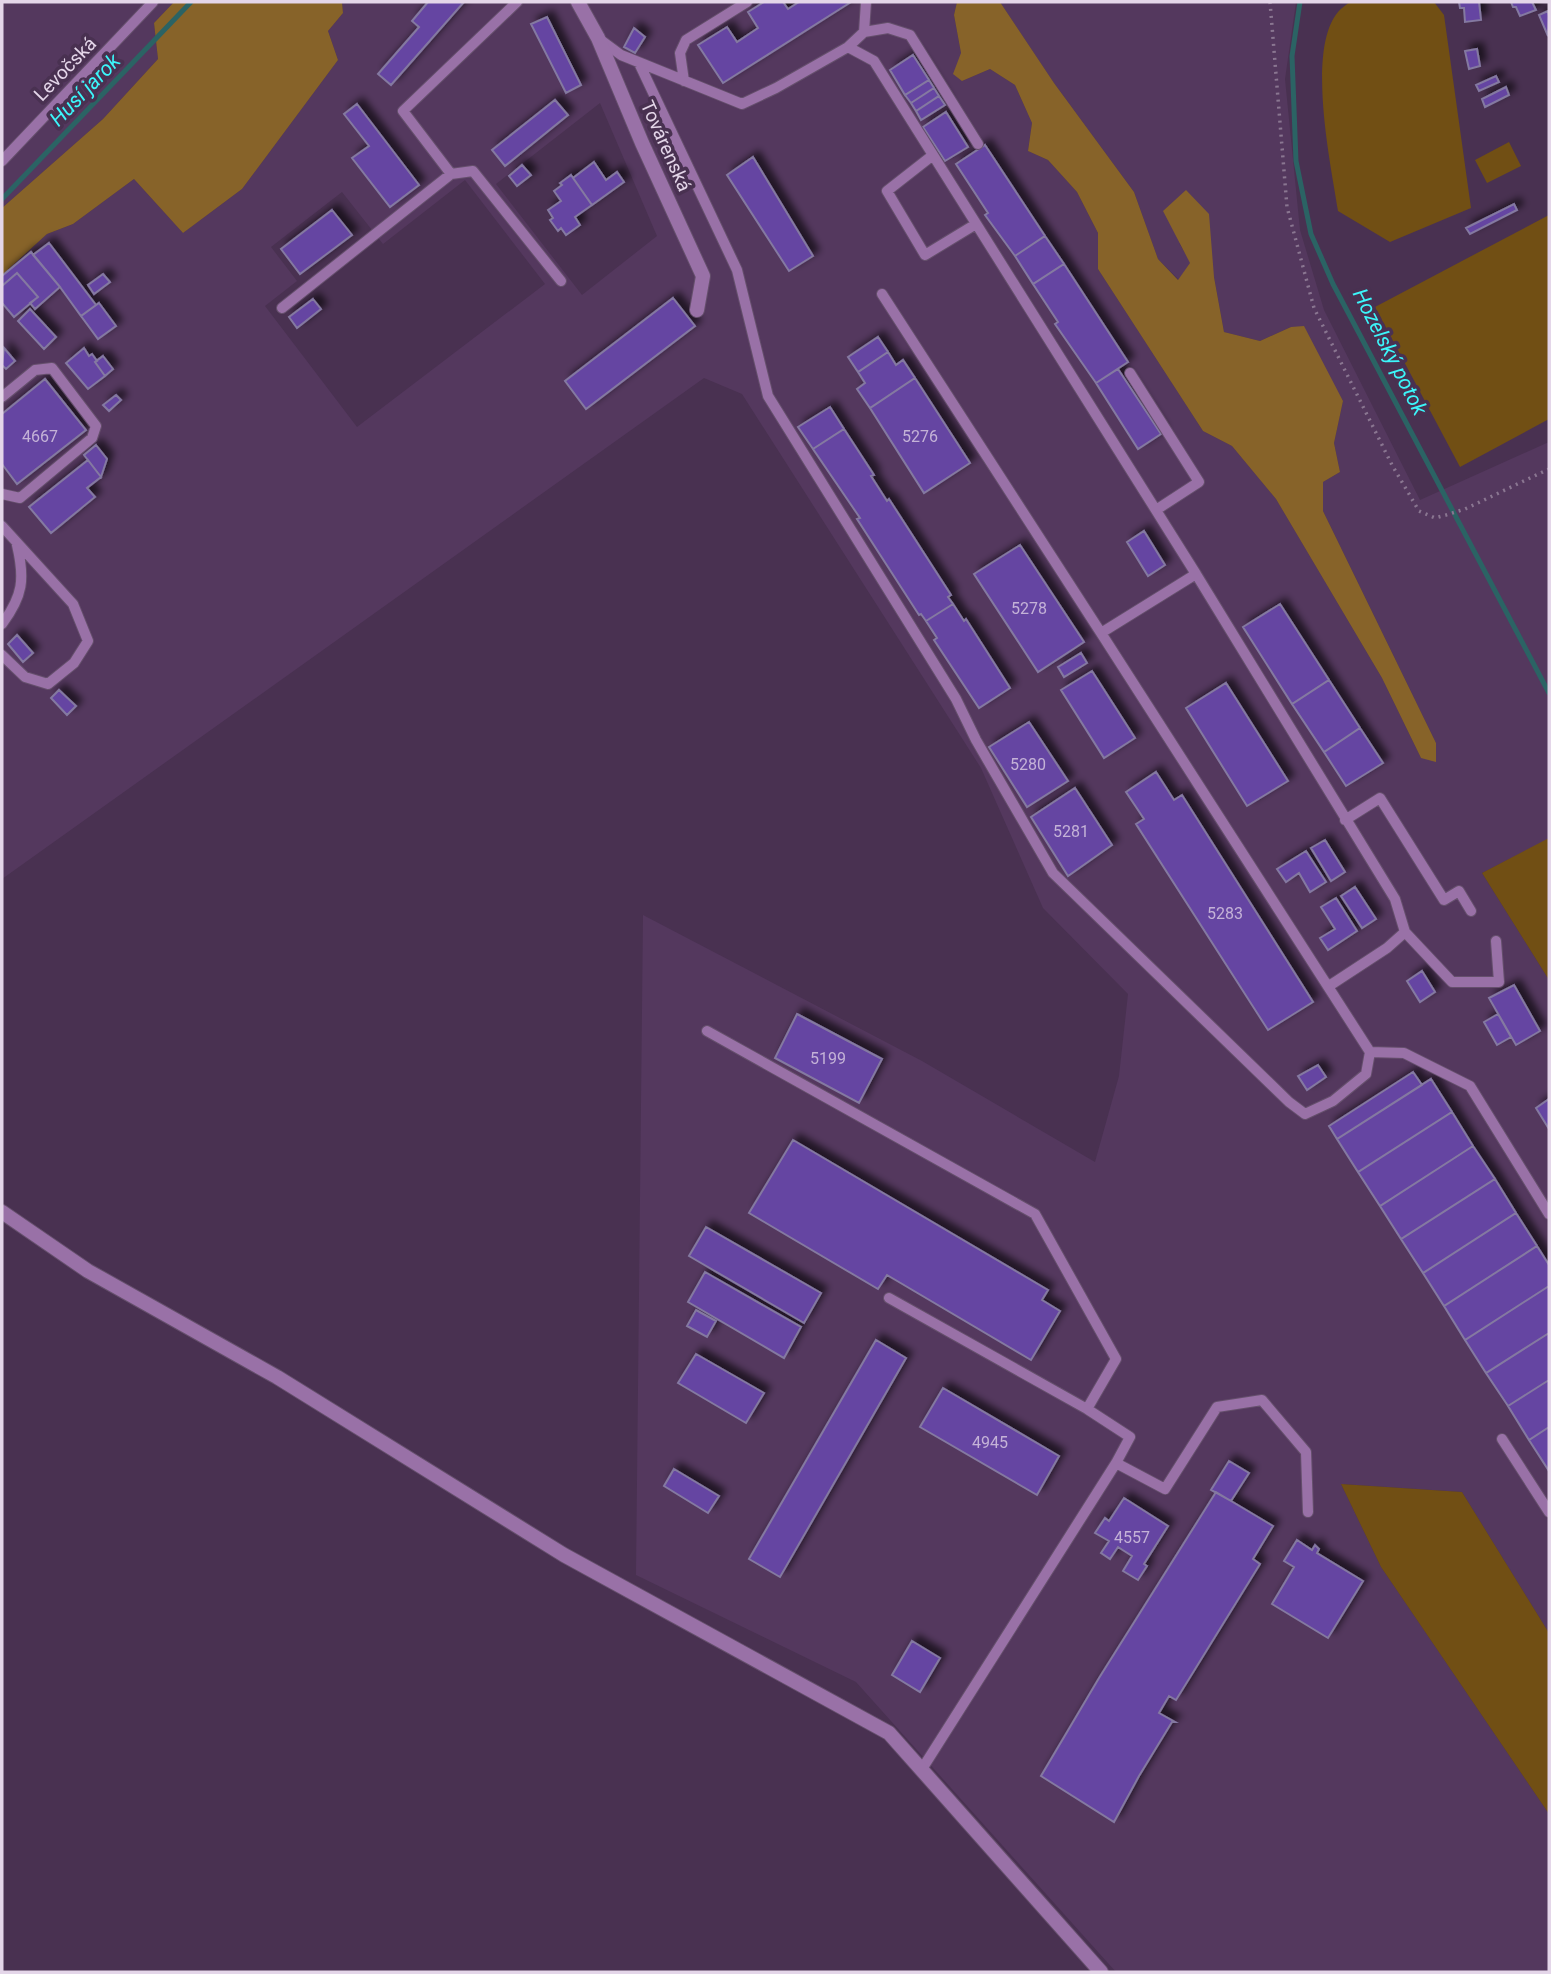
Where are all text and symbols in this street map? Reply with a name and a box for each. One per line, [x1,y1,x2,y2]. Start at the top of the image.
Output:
street label: Levočská [29,32,101,106]
water label: Husí jarok [45,48,126,131]
street label: Továrenská [636,97,696,195]
water label: Hozelský potok [1348,285,1432,420]
house number: 4667 [22,427,58,446]
house number: 5276 [902,427,938,446]
house number: 5278 [1011,599,1047,618]
house number: 5280 [1010,755,1046,774]
house number: 5281 [1053,822,1089,841]
house number: 5283 [1207,904,1243,923]
house number: 5199 [810,1049,846,1068]
house number: 4945 [972,1433,1008,1452]
house number: 4557 [1114,1528,1150,1547]

